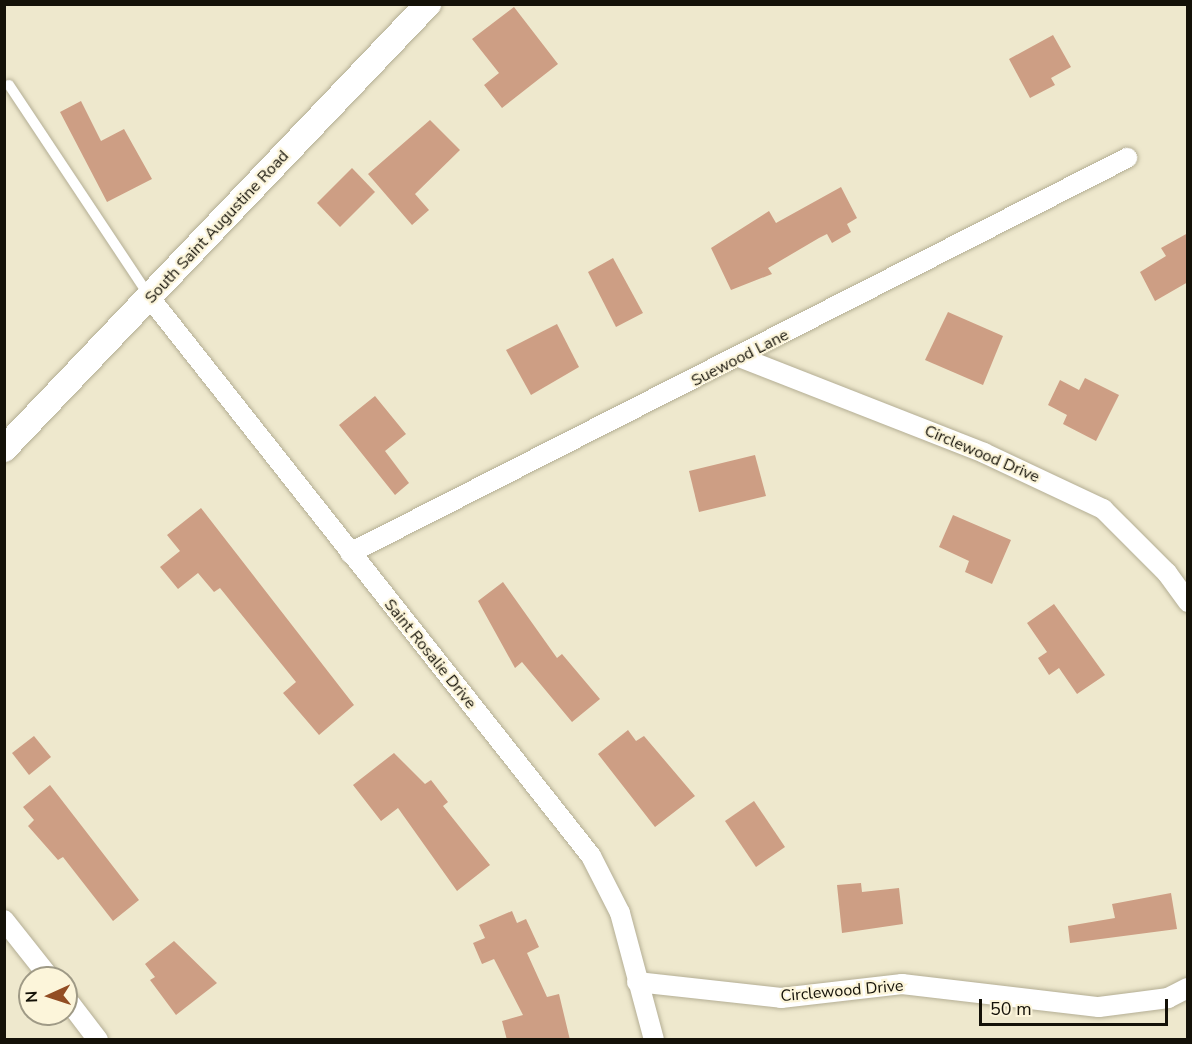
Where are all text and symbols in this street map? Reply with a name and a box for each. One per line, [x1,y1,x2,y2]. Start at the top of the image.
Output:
street label: South Saint Augustine Road [141,147,293,307]
street label: Suewood Lane [688,325,792,391]
street label: Circlewood Drive [922,421,1042,487]
street label: Saint Rosalie Drive [380,595,480,713]
north arrow [18,966,78,1026]
street label: Circlewood Drive [780,976,904,1006]
scale bar [982,987,1171,1025]
text: N [21,990,43,1003]
text: 50 m [990,997,1032,1021]

